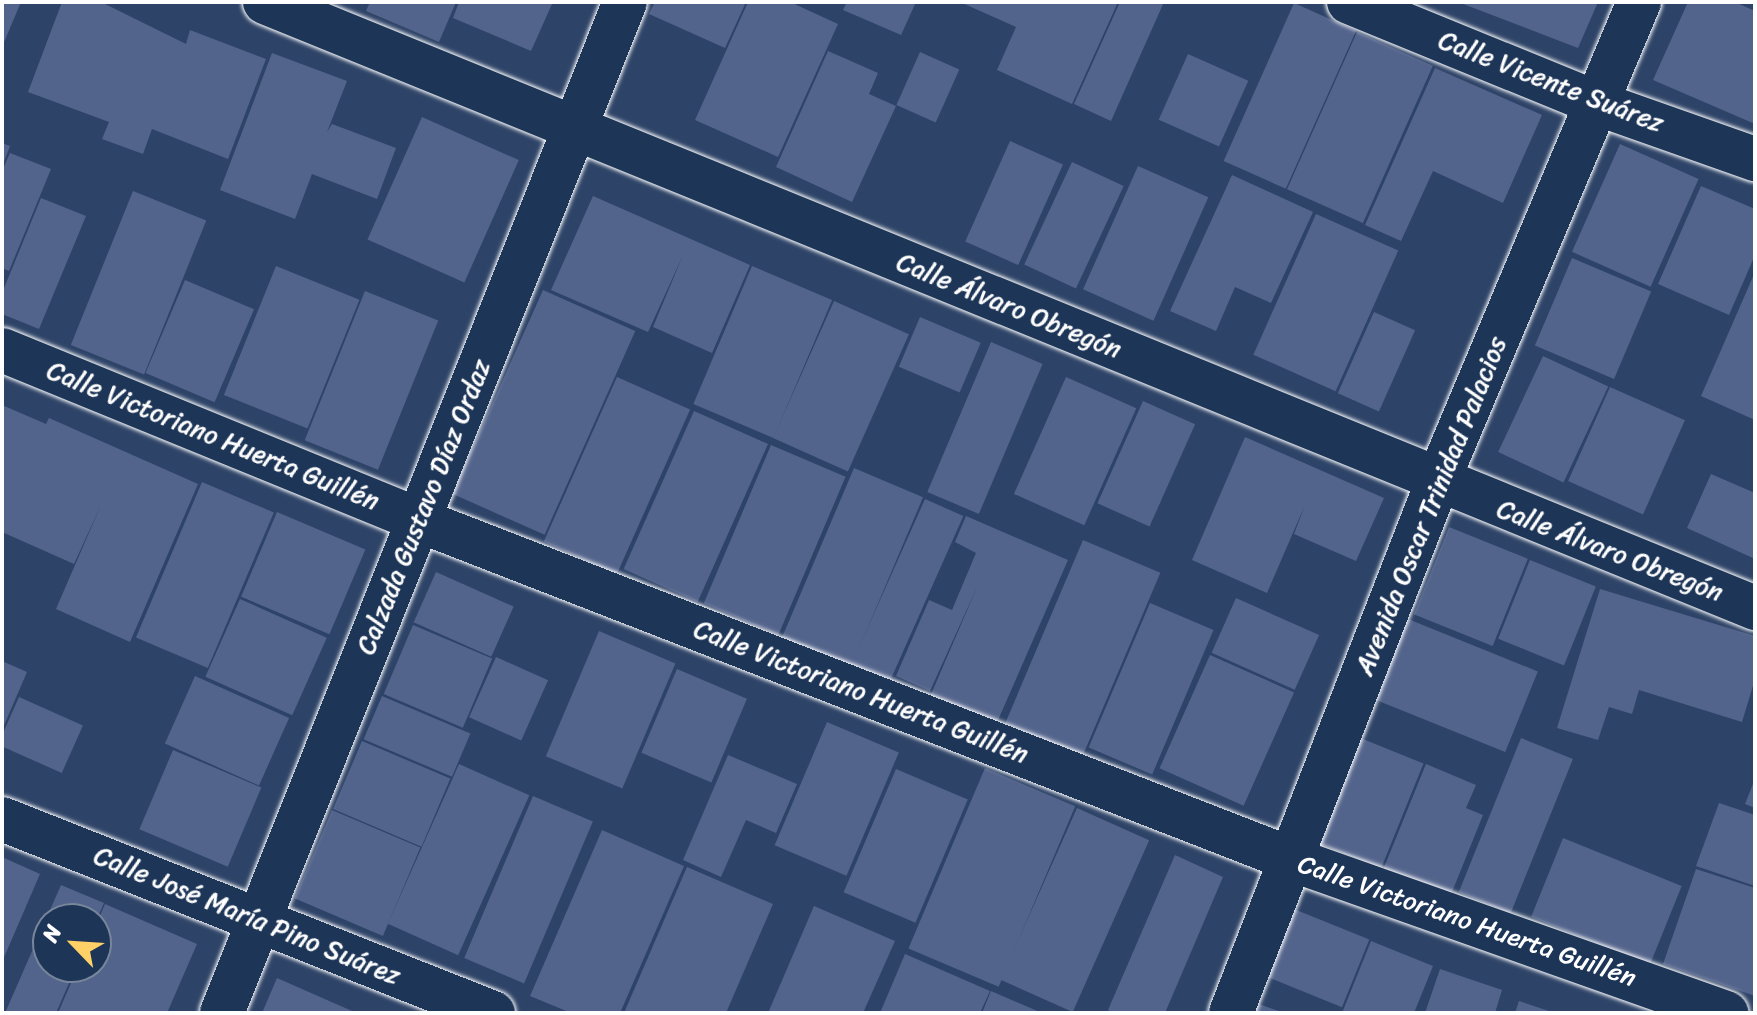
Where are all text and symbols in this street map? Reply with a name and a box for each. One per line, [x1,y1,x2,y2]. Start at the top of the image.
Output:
street label: Calle Vicente Suárez [1435,25,1667,139]
street label: Calle Álvaro Obregón [892,247,1126,365]
street label: Avenida Oscar Trinidad Palacios [1349,333,1513,679]
street label: Calle Victoriano Huerta Guillén [42,355,384,517]
street label: Calzada Gustavo Díaz Ordaz [350,355,498,659]
street label: Calle Álvaro Obregón [1492,493,1728,609]
street label: Calle Victoriano Huerta Guillén [689,614,1033,770]
street label: Calle José María Pino Suárez [88,840,406,992]
street label: Calle Victoriano Huerta Guillén [1293,848,1641,994]
north arrow [32,903,112,983]
text: N [31,918,73,949]

